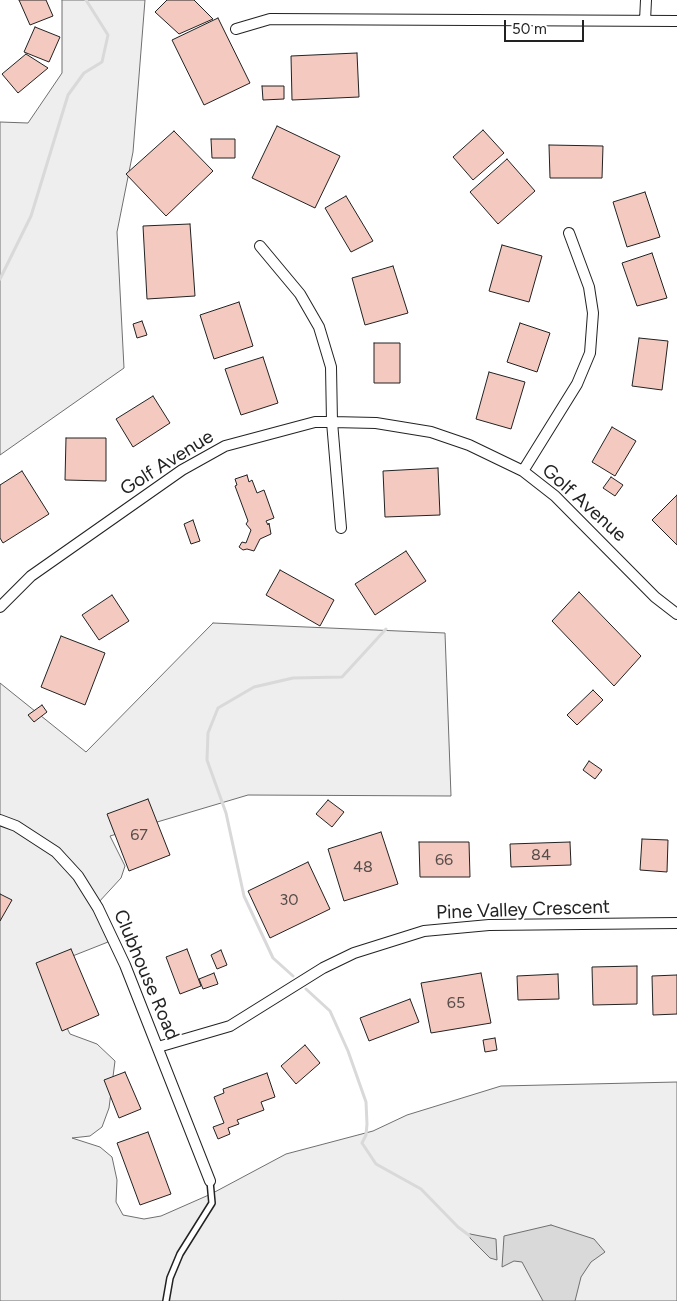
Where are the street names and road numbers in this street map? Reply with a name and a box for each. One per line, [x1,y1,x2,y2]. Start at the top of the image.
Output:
street label: Golf Avenue [116,425,218,501]
street label: Golf Avenue [537,459,631,547]
street label: Pine Valley Crescent [436,896,610,924]
street label: Clubhouse Road [108,906,184,1044]

